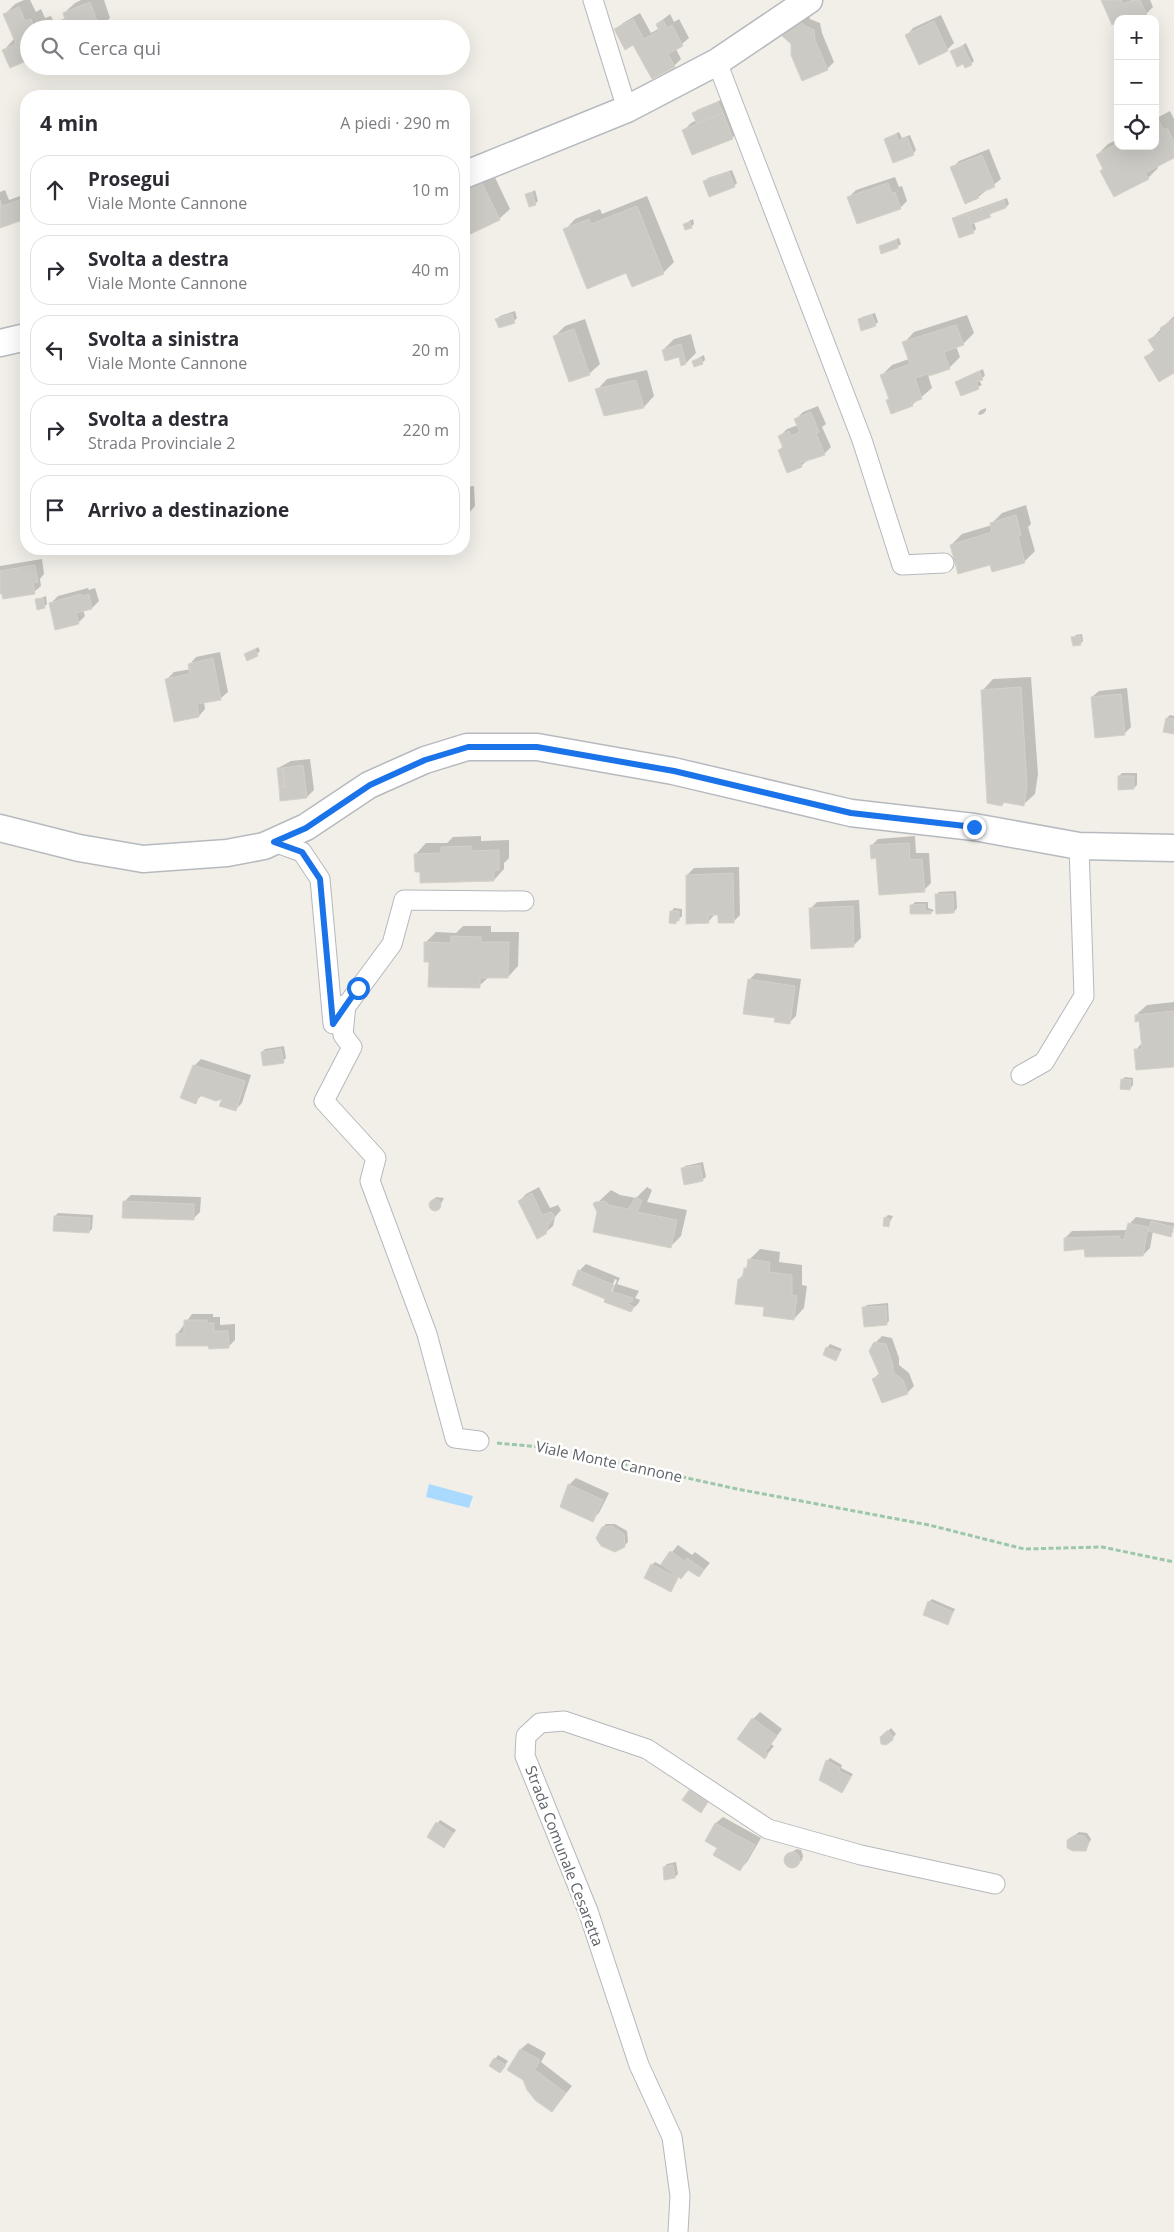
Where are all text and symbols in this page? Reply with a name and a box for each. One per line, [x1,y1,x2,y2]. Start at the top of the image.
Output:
map controls [1114,15,1159,150]
button: + [1114,15,1159,60]
search box [20,20,470,75]
icon: search [38,34,66,62]
text: Cerca qui [78,35,161,61]
button: − [1114,60,1159,105]
button: locate [1114,105,1159,150]
text: 4 min [40,109,98,137]
text: A piedi · 290 m [340,112,450,134]
text: Prosegui [88,166,170,192]
icon: ahead [41,176,69,204]
text: 10 m [412,179,449,201]
text: Viale Monte Cannone [88,192,247,214]
text: Svolta a destra [88,246,229,272]
icon: right [41,256,69,284]
text: 40 m [412,259,449,281]
text: Viale Monte Cannone [88,272,247,294]
text: Svolta a sinistra [88,326,239,352]
icon: left [41,336,69,364]
text: 20 m [412,339,449,361]
text: Viale Monte Cannone [88,352,247,374]
text: Svolta a destra [88,406,229,432]
icon: right [41,416,69,444]
text: 220 m [403,419,449,441]
text: Strada Provinciale 2 [88,432,235,454]
icon: arrive [41,496,69,524]
text: Arrivo a destinazione [88,497,289,523]
route end [963,816,986,839]
route start [347,977,370,1000]
street label: Viale Monte Cannone [534,1436,684,1486]
street label: Strada Comunale Cesaretta [521,1763,609,1949]

